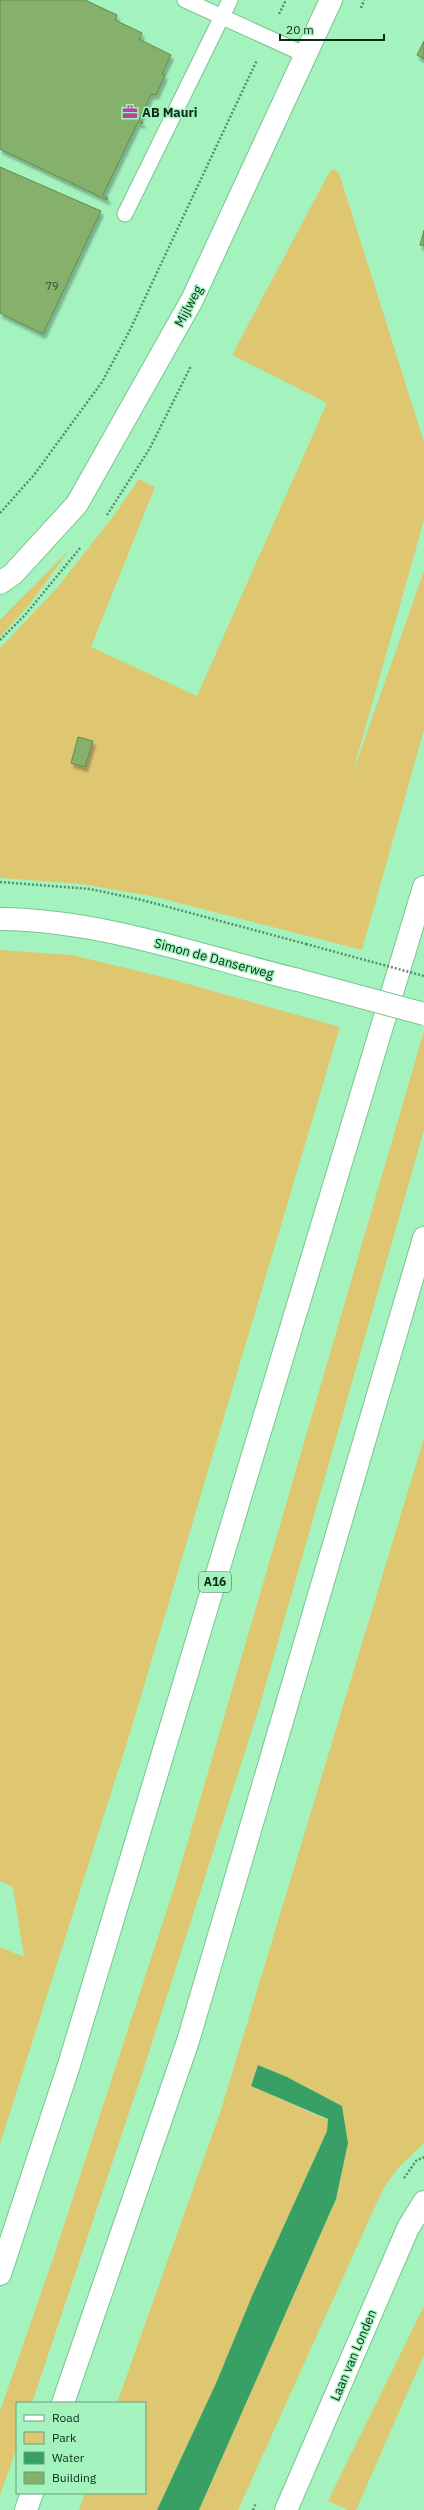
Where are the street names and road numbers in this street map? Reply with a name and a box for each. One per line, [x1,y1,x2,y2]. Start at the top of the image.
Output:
street label: Mijlweg [171,283,206,330]
street label: Simon de Danserweg [152,934,276,983]
road number: A16 [199,1572,231,1592]
street label: Laan van Londen [327,2307,380,2403]

